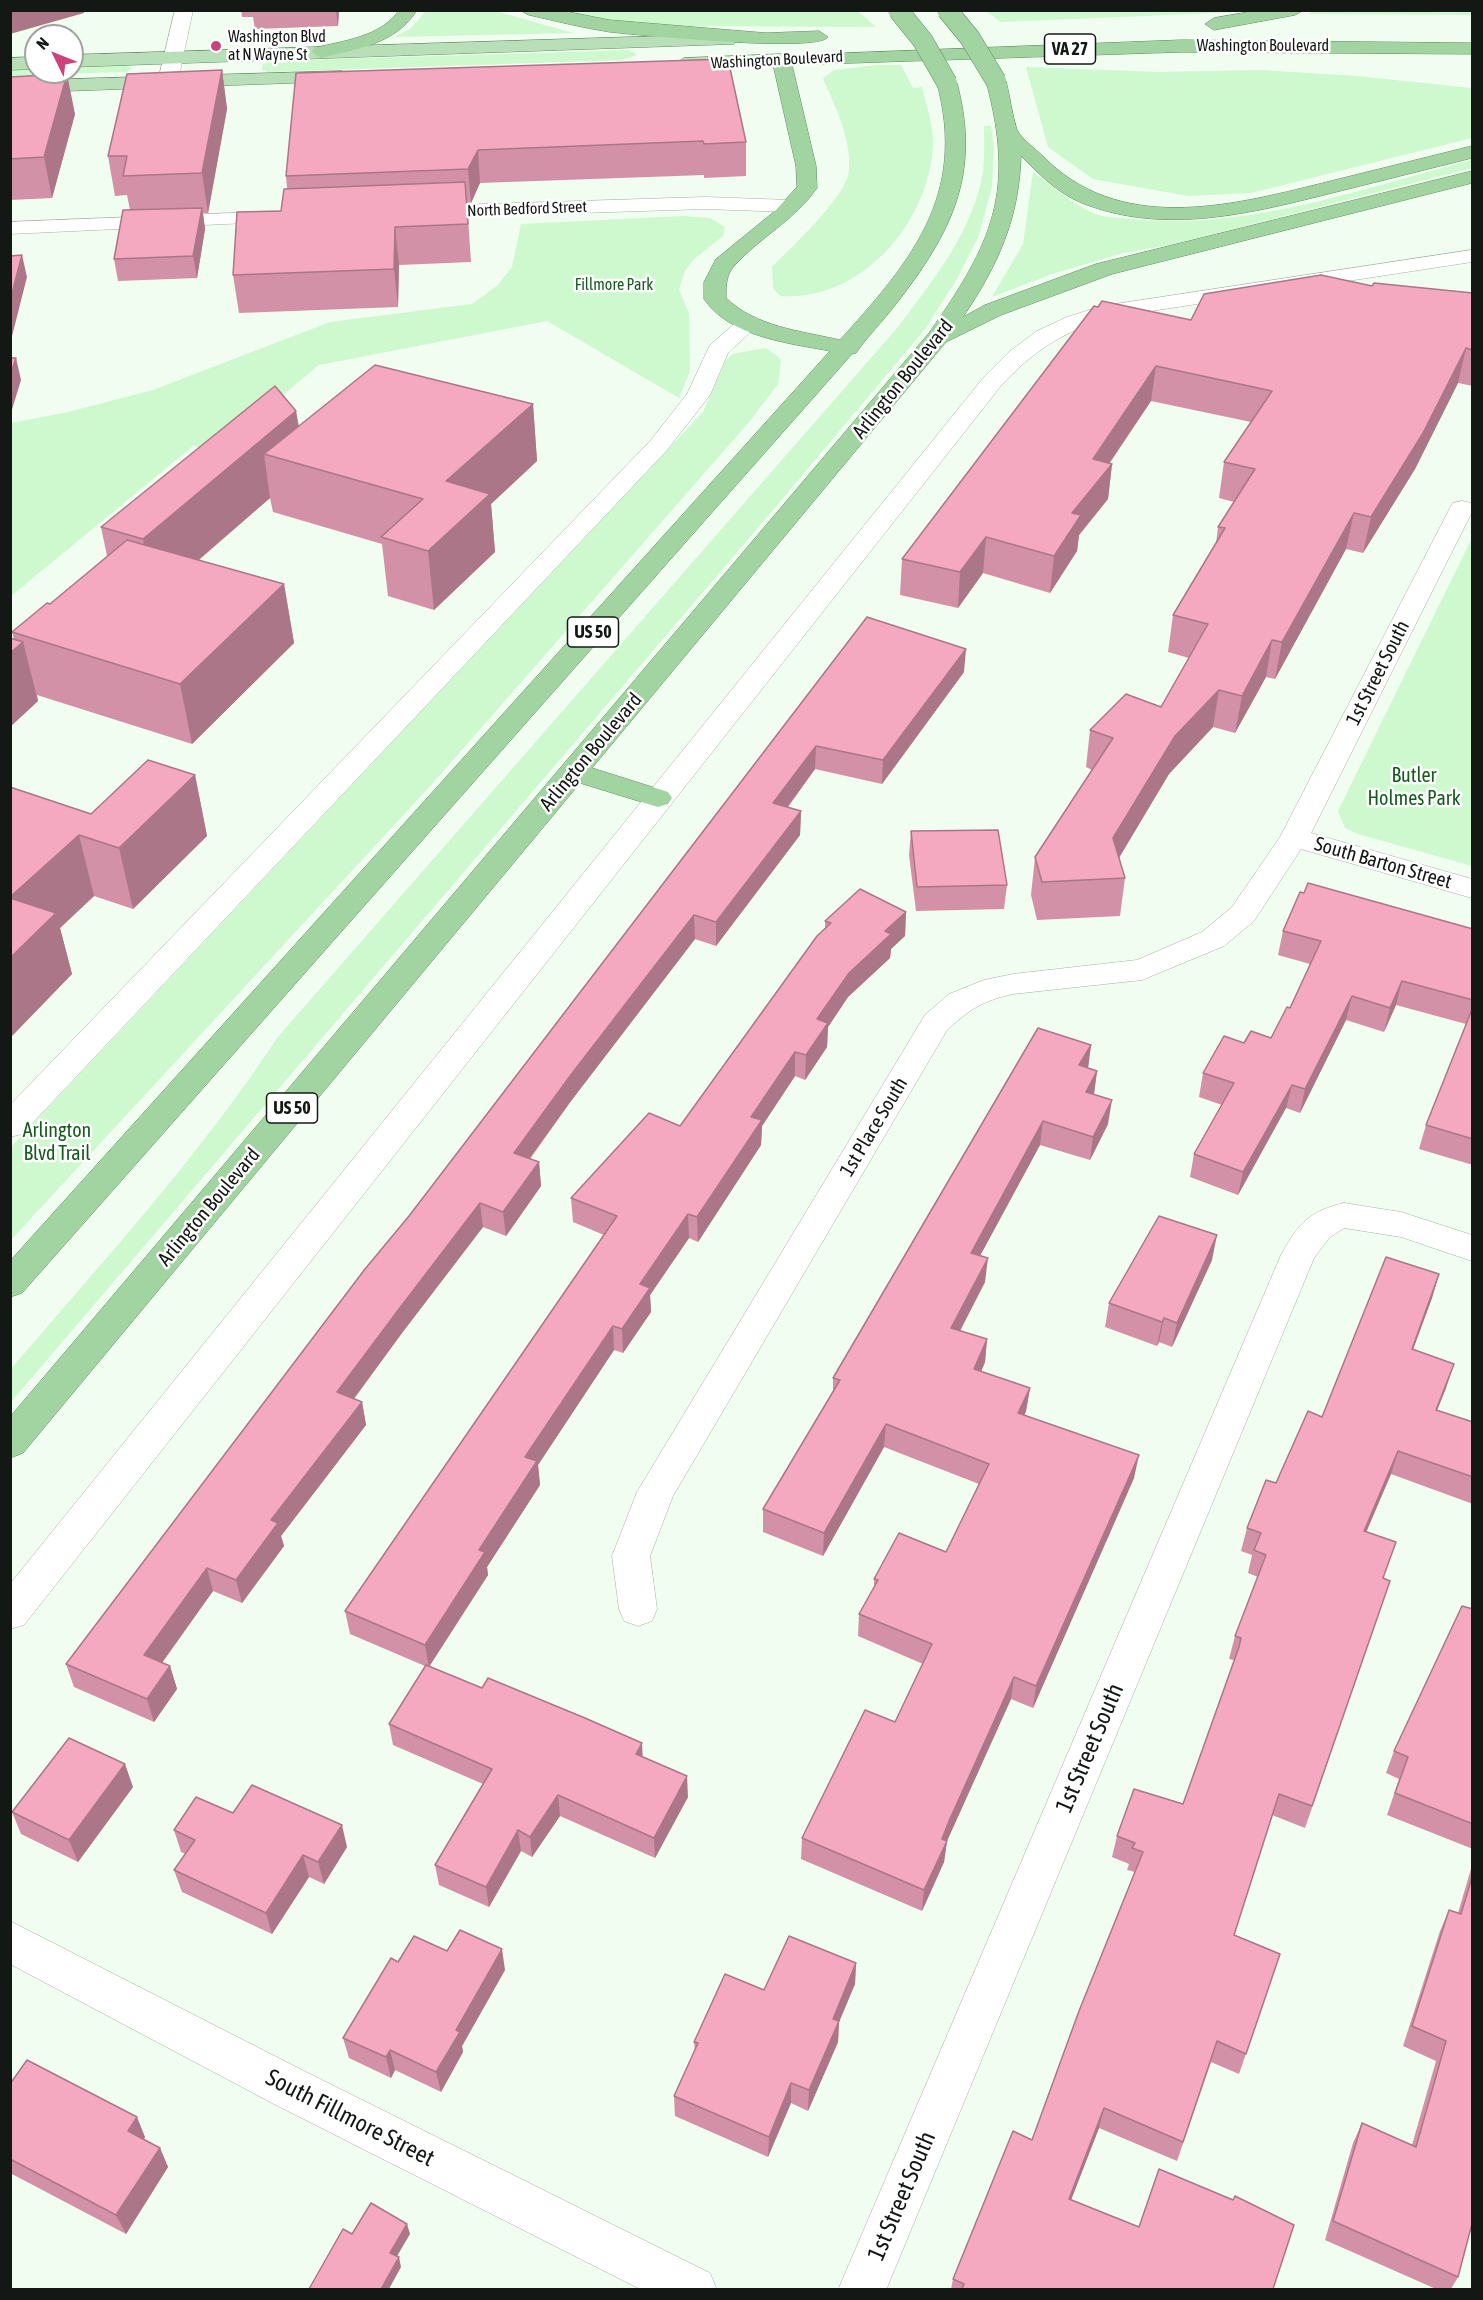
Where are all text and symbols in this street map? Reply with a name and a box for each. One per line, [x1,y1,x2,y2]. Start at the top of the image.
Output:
north arrow [24,24,84,84]
place label: Washington Blvd at N Wayne St [228,27,326,65]
text: N [32,33,52,53]
road number: VA 27 [1044,34,1096,64]
street label: Washington Boulevard [1197,36,1329,56]
marker: Washington Blvd at N Wayne St [209,39,223,53]
street label: Washington Boulevard [710,47,844,73]
street label: North Bedford Street [467,197,587,221]
park label: Fillmore Park [575,275,653,295]
street label: Arlington Boulevard [848,315,958,443]
road number: US 50 [568,617,618,647]
street label: 1st Street South [1341,617,1415,729]
street label: Arlington Boulevard [535,688,647,816]
park label: Butler Holmes Park [1368,764,1460,811]
street label: South Barton Street [1312,832,1454,894]
street label: 1st Place South [835,1073,913,1181]
road number: US 50 [266,1093,318,1123]
park label: Arlington Blvd Trail [23,1119,91,1166]
street label: Arlington Boulevard [153,1143,265,1271]
street label: 1st Street South [1050,1679,1130,1817]
street label: South Fillmore Street [261,2063,439,2173]
street label: 1st Street South [862,2127,942,2265]

